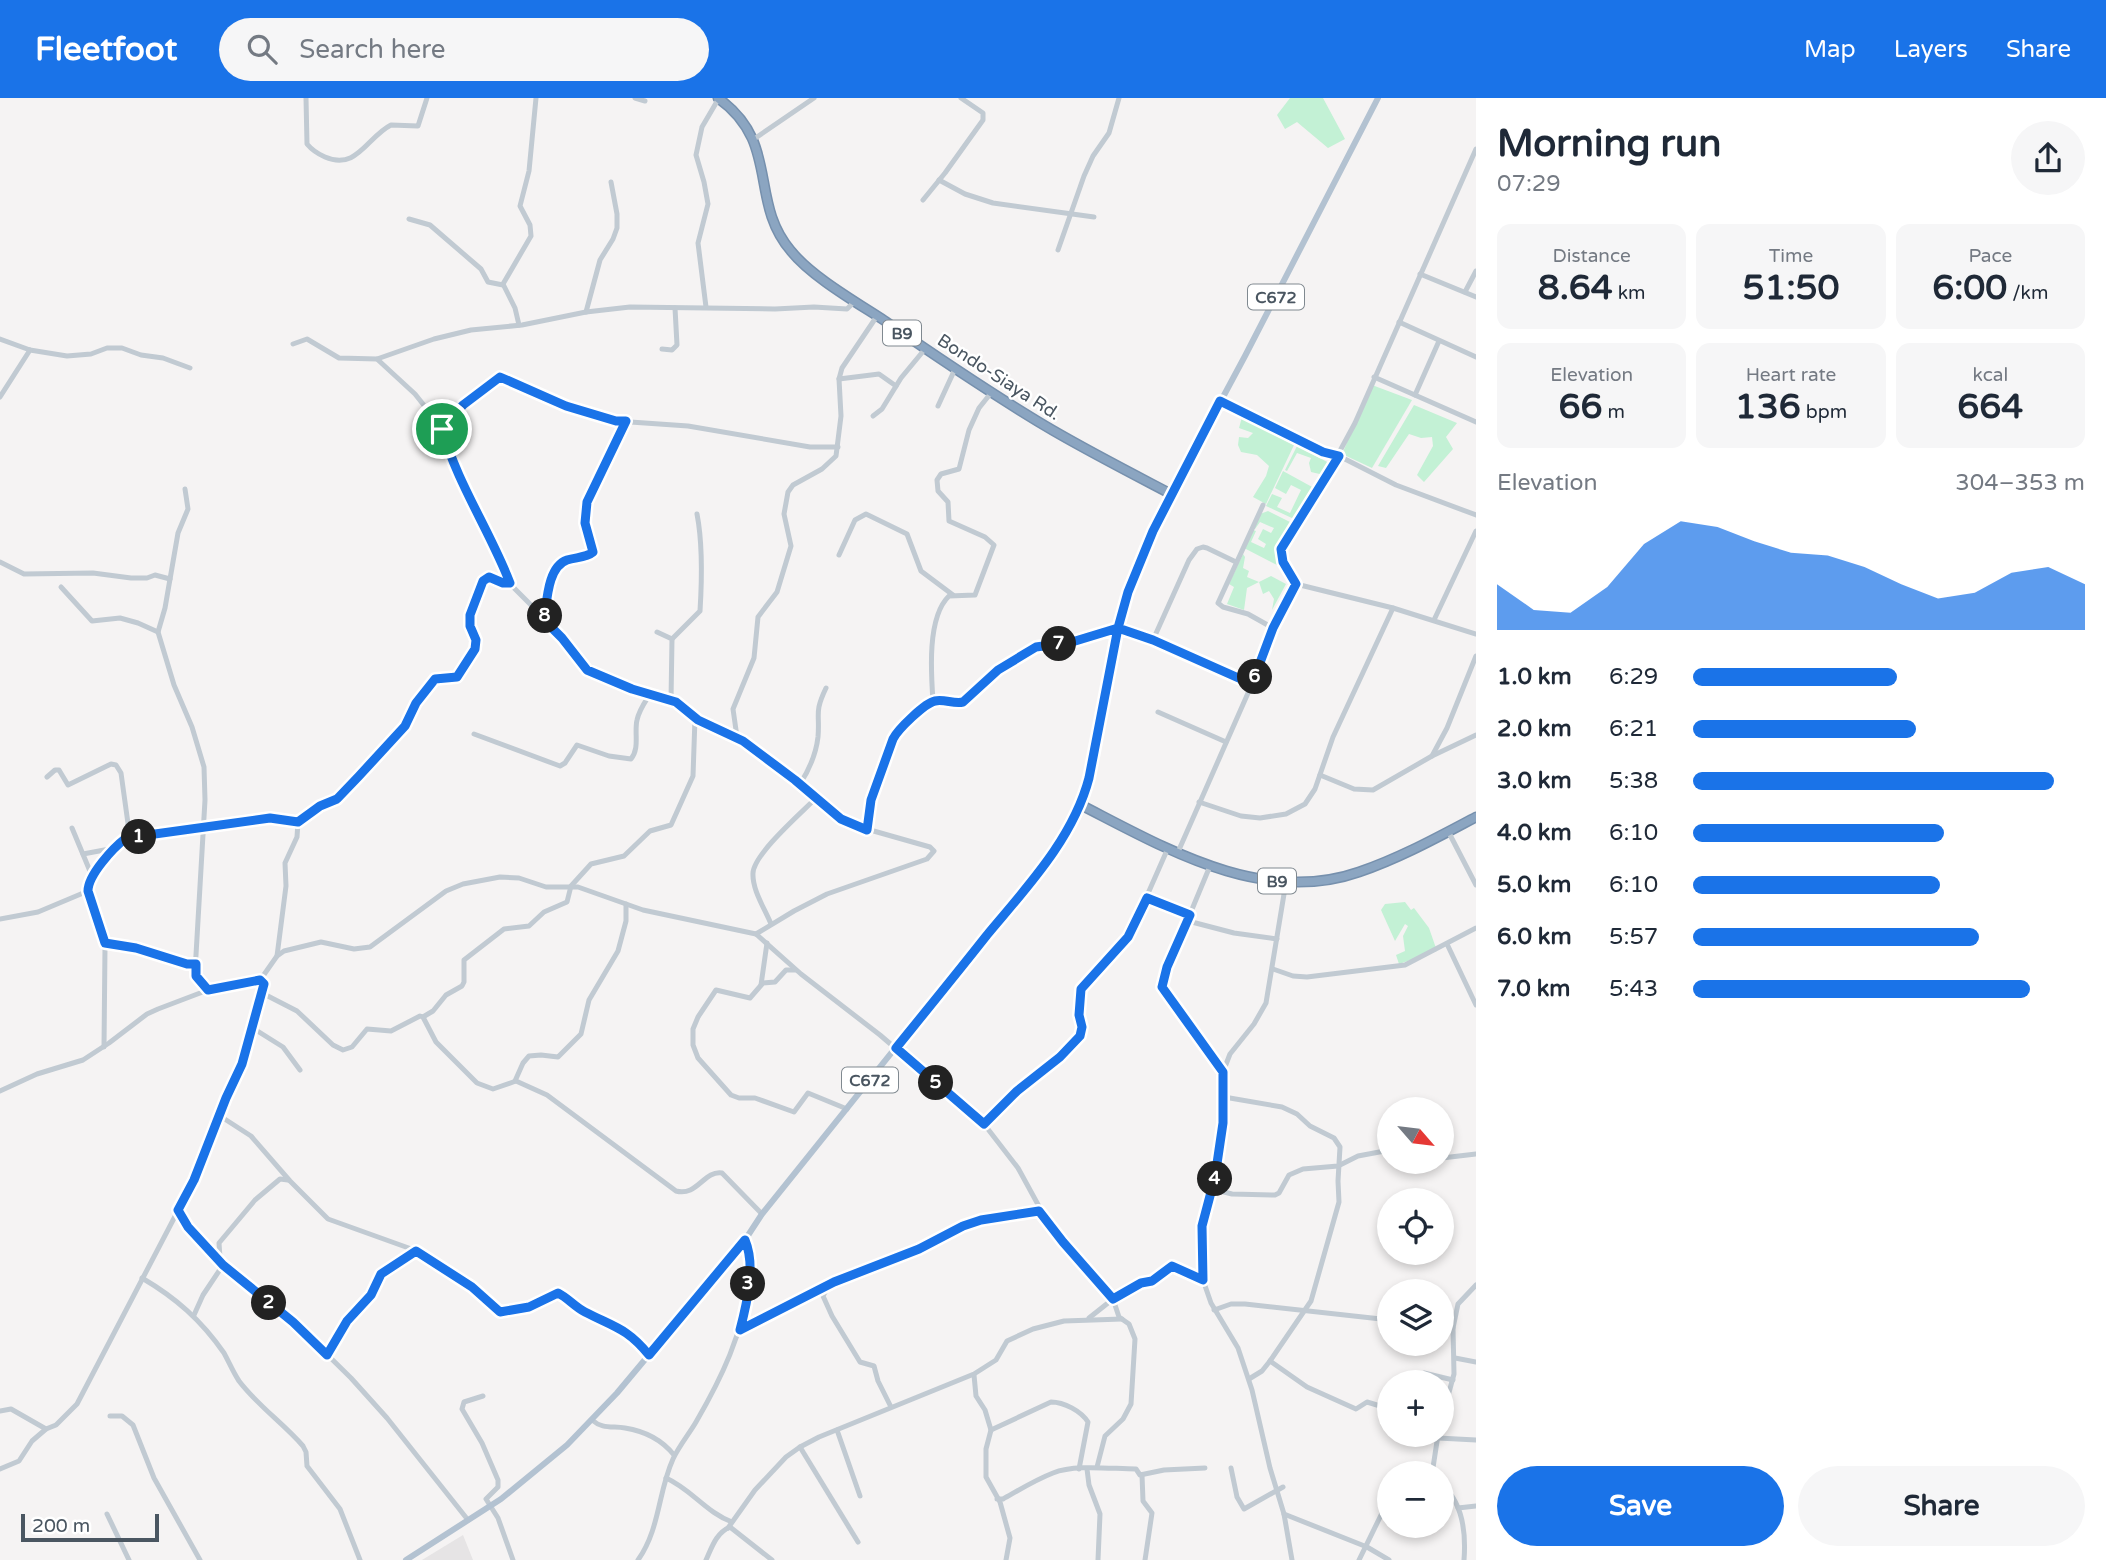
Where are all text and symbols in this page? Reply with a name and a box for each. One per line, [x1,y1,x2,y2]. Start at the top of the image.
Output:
search box [219,18,709,81]
text: Fleetfoot [35,30,177,69]
icon: search [243,30,281,68]
text: Search here [299,34,445,65]
text: Map [1804,35,1856,64]
text: Layers [1894,35,1968,64]
text: Share [2006,35,2071,64]
text: Morning run [1497,121,1721,167]
button: share [2011,121,2085,195]
text: 07:29 [1497,170,1561,198]
text: Distance [1553,245,1631,267]
text: Time [1769,245,1813,267]
text: Pace [1968,245,2012,267]
text: 8.64 [1538,267,1613,309]
text: 51:50 [1742,267,1840,309]
text: 6:00 [1932,267,2007,309]
text: km [1613,282,1646,304]
text: /km [2007,282,2048,304]
road number: C672 [1248,284,1304,309]
road number: B9 [883,320,921,345]
street label: Bondo-Siaya Rd. [933,329,1065,425]
text: Elevation [1550,364,1633,386]
text: Heart rate [1746,364,1836,386]
text: kcal [1972,364,2008,386]
text: 66 [1558,386,1602,428]
text: 136 [1735,386,1801,428]
text: 664 [1957,386,2023,428]
pin [412,399,472,459]
text: m [1602,401,1625,423]
text: bpm [1801,401,1847,423]
icon: arrive [423,410,461,448]
text: Elevation [1497,469,1598,497]
text: 304–353 m [1955,469,2085,497]
pin: 8 [528,598,562,634]
text: 8 [539,604,550,626]
pin: 7 [1042,626,1076,662]
text: 7 [1053,632,1064,654]
pin: 6 [1238,660,1272,694]
text: 1.0 km [1497,663,1572,691]
text: 6:29 [1609,663,1658,691]
text: 6 [1249,665,1260,687]
text: 2.0 km [1497,715,1572,743]
text: 6:21 [1609,715,1658,743]
text: 3.0 km [1497,767,1572,795]
text: 5:38 [1609,767,1658,795]
text: 4.0 km [1497,819,1572,847]
text: 6:10 [1609,819,1658,847]
pin: 1 [122,820,156,854]
text: 1 [133,825,144,847]
road number: B9 [1258,868,1296,894]
text: 5.0 km [1497,871,1571,899]
text: 6:10 [1609,871,1658,899]
text: 6.0 km [1497,923,1572,951]
text: 5:57 [1609,923,1658,951]
text: 7.0 km [1497,975,1570,1003]
text: 5:43 [1609,975,1658,1003]
pin: 5 [918,1066,954,1100]
road number: C672 [842,1068,898,1092]
text: 5 [930,1071,941,1093]
north arrow [1377,1097,1454,1174]
map controls [1377,1097,1454,1538]
pin: 4 [1198,1162,1232,1196]
text: 4 [1209,1167,1220,1189]
button: locate [1377,1188,1454,1265]
pin: 3 [730,1266,766,1302]
text: 3 [742,1272,753,1294]
button: layers [1377,1279,1454,1356]
pin: 2 [252,1286,286,1320]
text: 2 [263,1291,274,1313]
button: + [1377,1370,1454,1447]
button: − [1377,1461,1454,1538]
button: Save [1497,1466,1784,1546]
button: Share [1798,1466,2085,1546]
scale bar [21,1511,159,1543]
text: 200 m [32,1515,90,1537]

